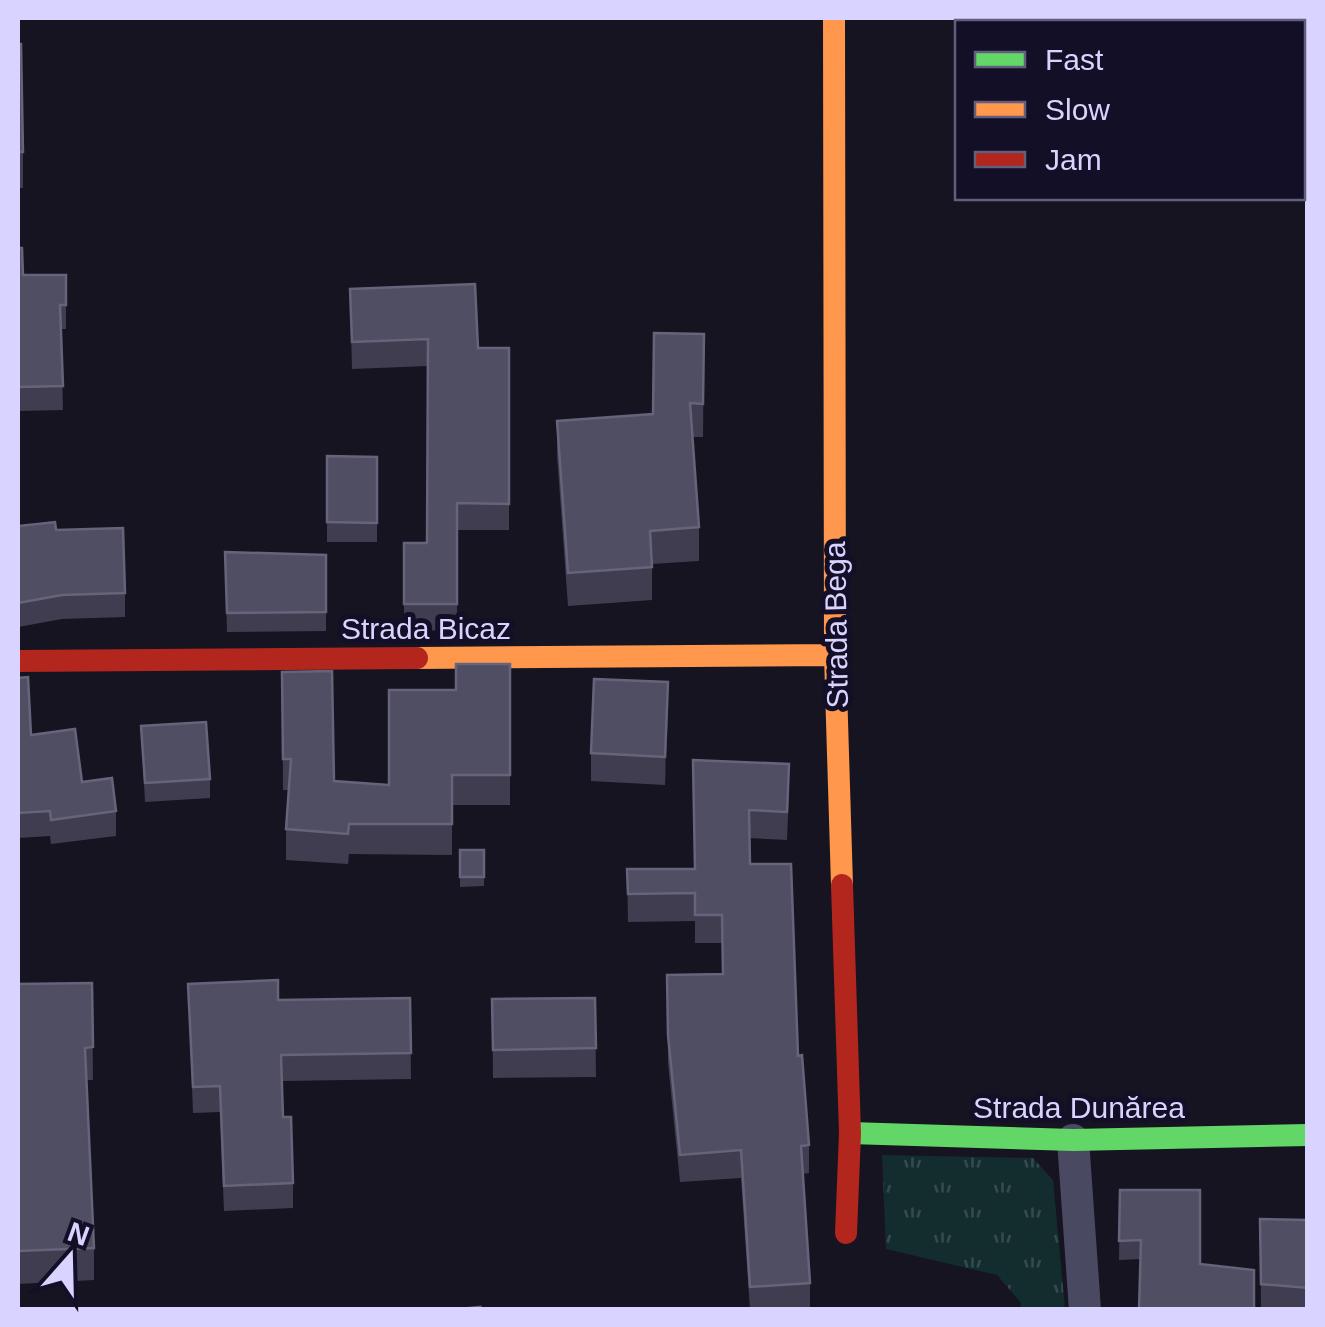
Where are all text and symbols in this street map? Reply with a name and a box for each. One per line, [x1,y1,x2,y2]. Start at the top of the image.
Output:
legend [955,20,1305,200]
text: Fast [1045,43,1104,76]
text: Slow [1045,93,1110,126]
text: Jam [1045,143,1102,176]
street label: Strada Bega [818,541,854,709]
street label: Strada Bicaz [341,612,511,645]
street label: Strada Dunărea [973,1091,1185,1124]
north arrow [20,1207,120,1307]
text: N [64,1216,93,1252]

